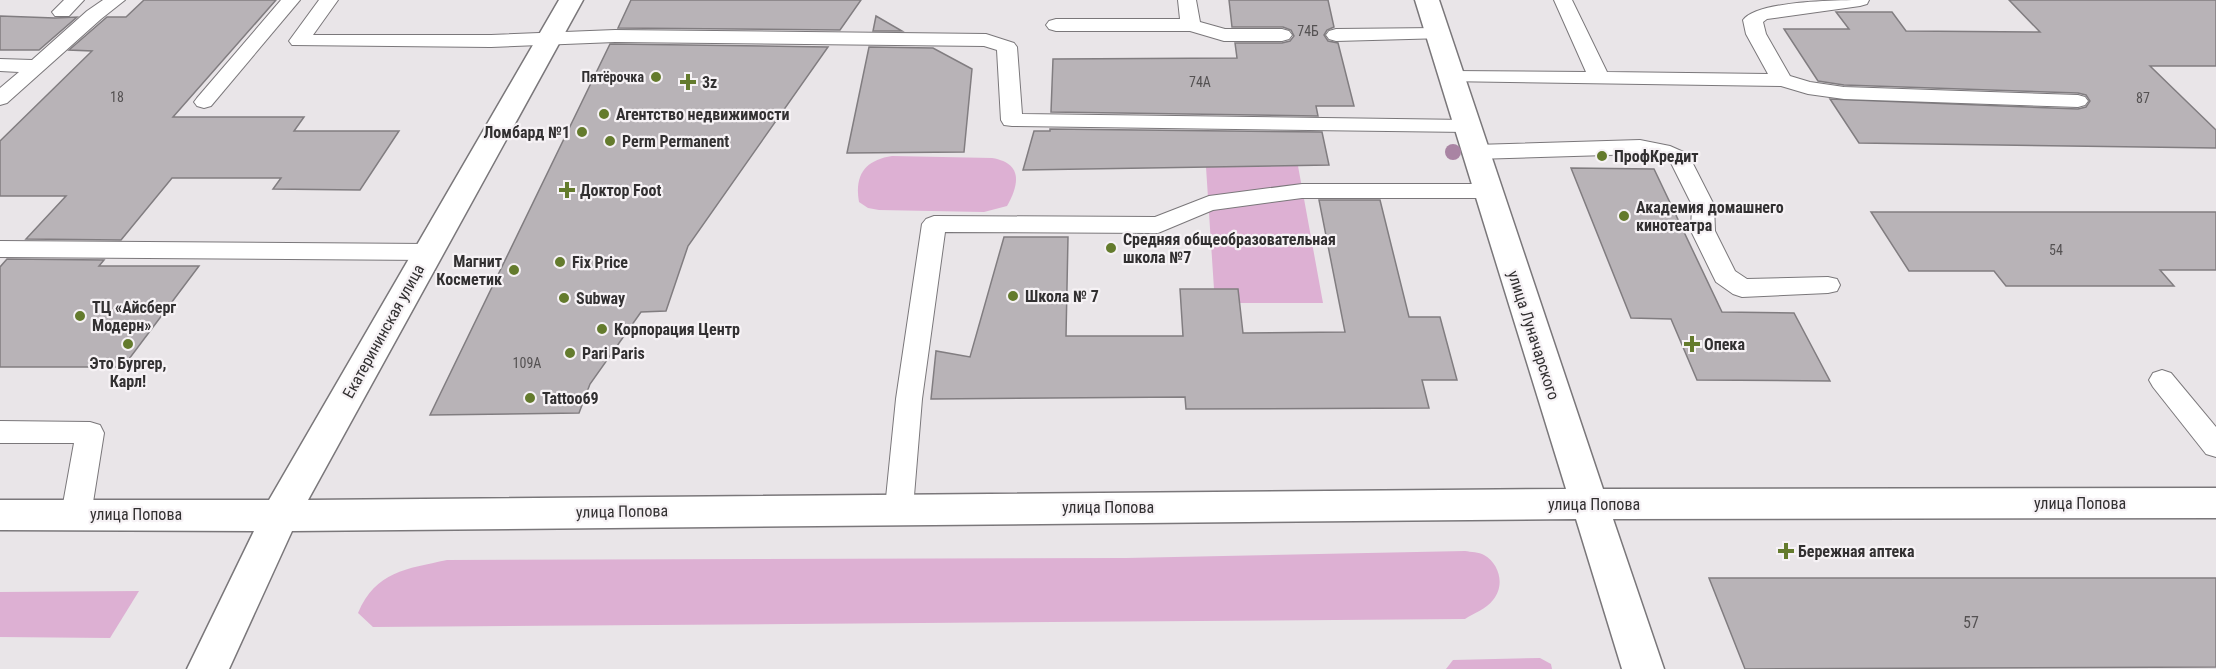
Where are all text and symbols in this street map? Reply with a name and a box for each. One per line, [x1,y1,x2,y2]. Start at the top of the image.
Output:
house number: 74Б [1297,23,1319,39]
place label: Пятёрочка [581,69,644,85]
marker: Пятёрочка [649,70,663,84]
marker: 3z [679,73,697,91]
place label: 3z [702,73,717,92]
house number: 74А [1189,74,1211,90]
house number: 18 [110,89,124,105]
house number: 87 [2136,90,2150,106]
place label: Агентство недвижимости [616,105,789,124]
marker: Агентство недвижимости [597,107,611,121]
place label: Ломбард №1 [483,123,570,142]
marker: Ломбард №1 [575,125,589,139]
place label: Perm Permanent [622,132,729,151]
marker: Perm Permanent [603,134,617,148]
place label: ПрофКредит [1614,147,1699,166]
marker: ПрофКредит [1595,149,1609,163]
marker: Доктор Foot [558,181,576,199]
place label: Доктор Foot [580,181,661,200]
place label: Академия домашнего кинотеатра [1636,198,1784,235]
marker: Академия домашнего кинотеатра [1617,209,1631,223]
place label: Средняя общеобразовательная школа №7 [1123,230,1336,267]
marker: Средняя общеобразовательная школа №7 [1104,241,1118,255]
house number: 54 [2049,242,2063,258]
place label: Магнит Косметик [436,252,502,289]
place label: Fix Price [572,253,628,272]
marker: Fix Price [553,255,567,269]
street label: Екатерининская улица [339,261,428,402]
marker: Магнит Косметик [507,263,521,277]
street label: улица Луначарского [1504,268,1563,402]
place label: Школа № 7 [1025,287,1099,306]
place label: Subway [576,289,625,308]
marker: Школа № 7 [1006,289,1020,303]
marker: Subway [557,291,571,305]
place label: ТЦ «Айсберг Модерн» [92,298,176,335]
marker: ТЦ «Айсберг Модерн» [73,309,87,323]
place label: Корпорация Центр [614,320,740,339]
marker: Корпорация Центр [595,322,609,336]
place label: Опека [1704,335,1745,354]
marker: Это Бургер, Карл! [121,337,135,351]
marker: Опека [1685,337,1699,351]
place label: Pari Paris [582,344,645,363]
marker: Pari Paris [563,346,577,360]
place label: Это Бургер, Карл! [90,354,166,391]
house number: 109А [513,355,541,371]
place label: Tattoo69 [542,389,599,408]
marker: Tattoo69 [523,391,537,405]
street label: улица Попова [2034,494,2126,513]
street label: улица Попова [1548,495,1640,514]
street label: улица Попова [1062,498,1154,517]
street label: улица Попова [576,501,668,522]
street label: улица Попова [90,505,182,524]
place label: Бережная аптека [1798,542,1915,561]
marker: Бережная аптека [1779,544,1793,558]
house number: 57 [1963,613,1979,632]

